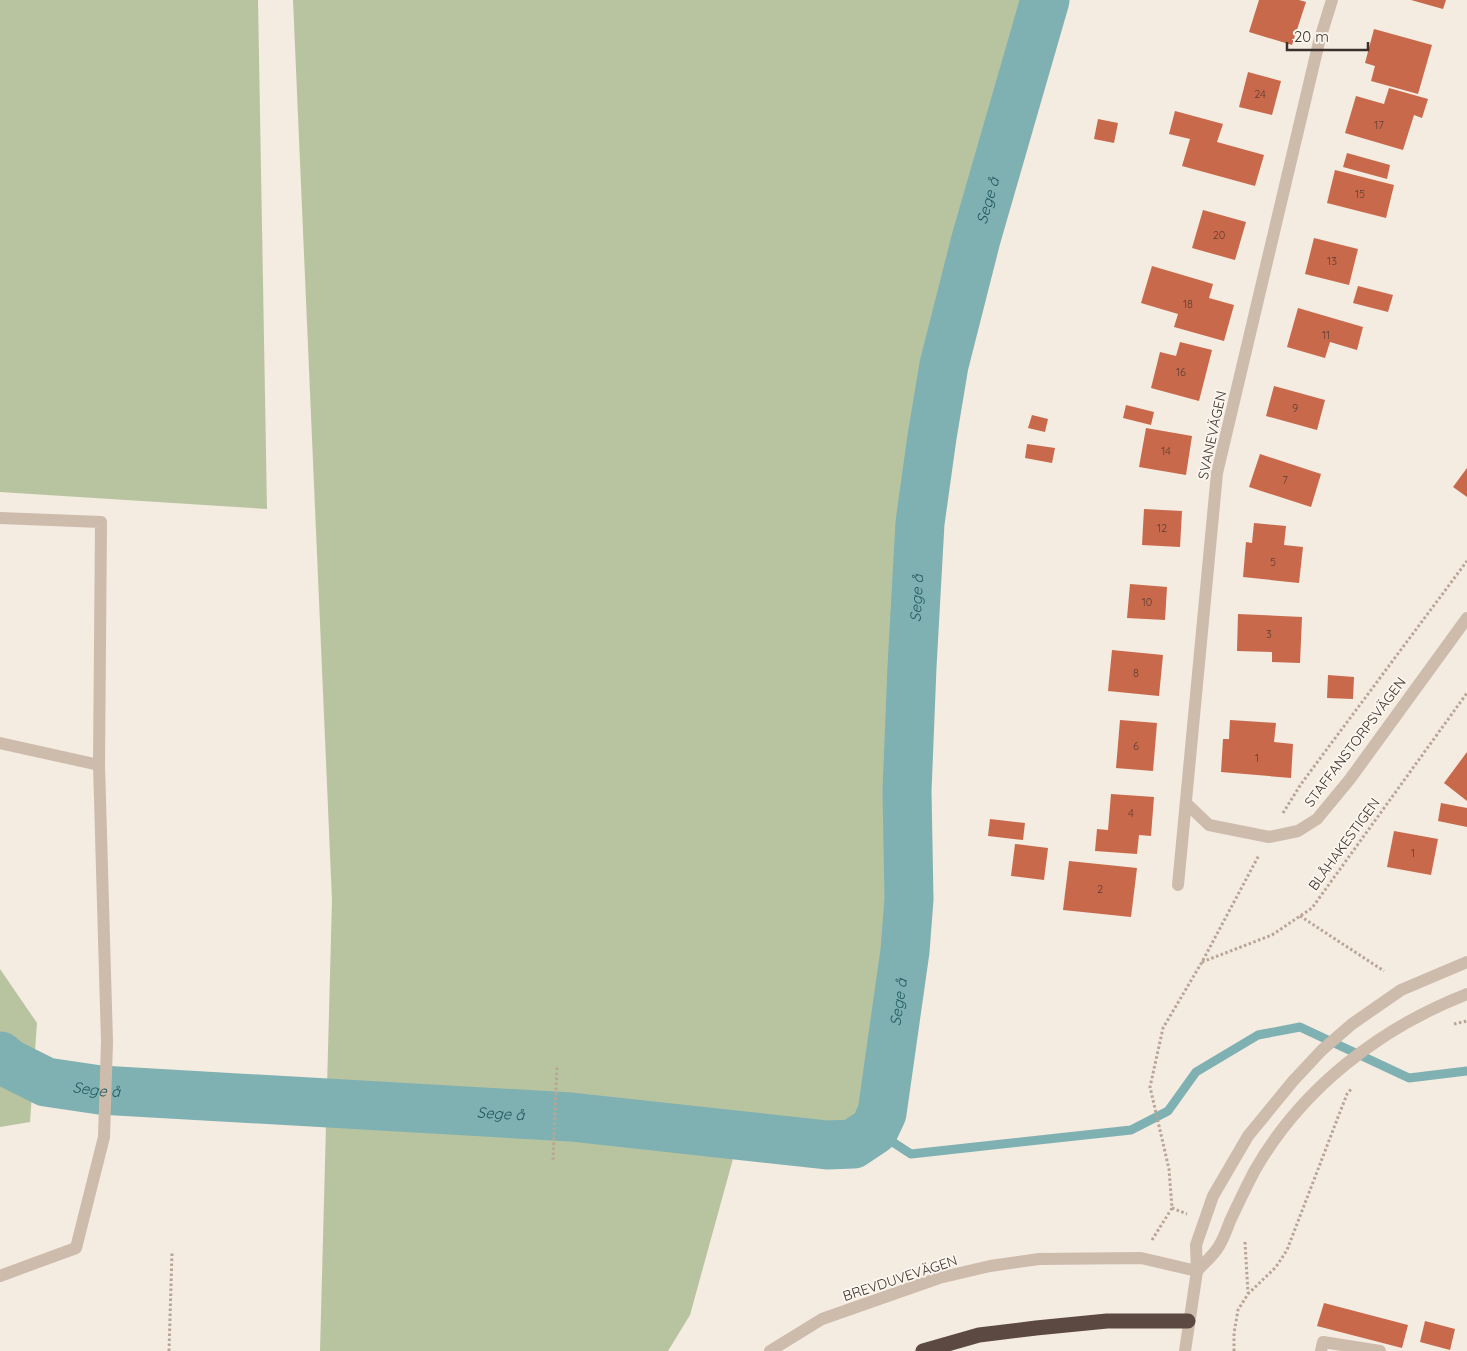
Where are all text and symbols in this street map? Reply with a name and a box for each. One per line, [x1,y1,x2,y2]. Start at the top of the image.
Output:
scale bar [1287,20,1368,52]
text: 20 m [1294,27,1329,46]
house number: 24 [1254,87,1266,101]
house number: 17 [1374,118,1384,132]
water label: Sege å [971,174,1003,226]
house number: 15 [1355,187,1365,201]
house number: 20 [1213,228,1225,242]
house number: 13 [1327,254,1337,268]
house number: 18 [1183,297,1193,311]
house number: 11 [1322,328,1330,342]
house number: 16 [1176,365,1186,379]
street label: SVANEVÄGEN [1194,389,1230,481]
house number: 9 [1292,401,1298,415]
house number: 14 [1161,444,1171,458]
house number: 7 [1282,473,1288,487]
house number: 12 [1157,521,1167,535]
house number: 5 [1270,555,1276,569]
water label: Sege å [905,573,927,622]
house number: 10 [1142,595,1152,609]
house number: 3 [1266,627,1272,641]
house number: 8 [1133,666,1139,680]
street label: STAFFANSTORPSVÄGEN [1300,674,1410,810]
house number: 6 [1133,739,1139,753]
house number: 1 [1255,751,1259,765]
street label: BLÅHAKESTIGEN [1304,794,1384,894]
house number: 4 [1128,806,1134,820]
house number: 1 [1411,846,1415,860]
house number: 2 [1097,882,1103,896]
water label: Sege å [885,976,911,1027]
water label: Sege å [71,1077,122,1101]
water label: Sege å [476,1102,526,1124]
street label: BREVDUVEVÄGEN [840,1251,960,1305]

